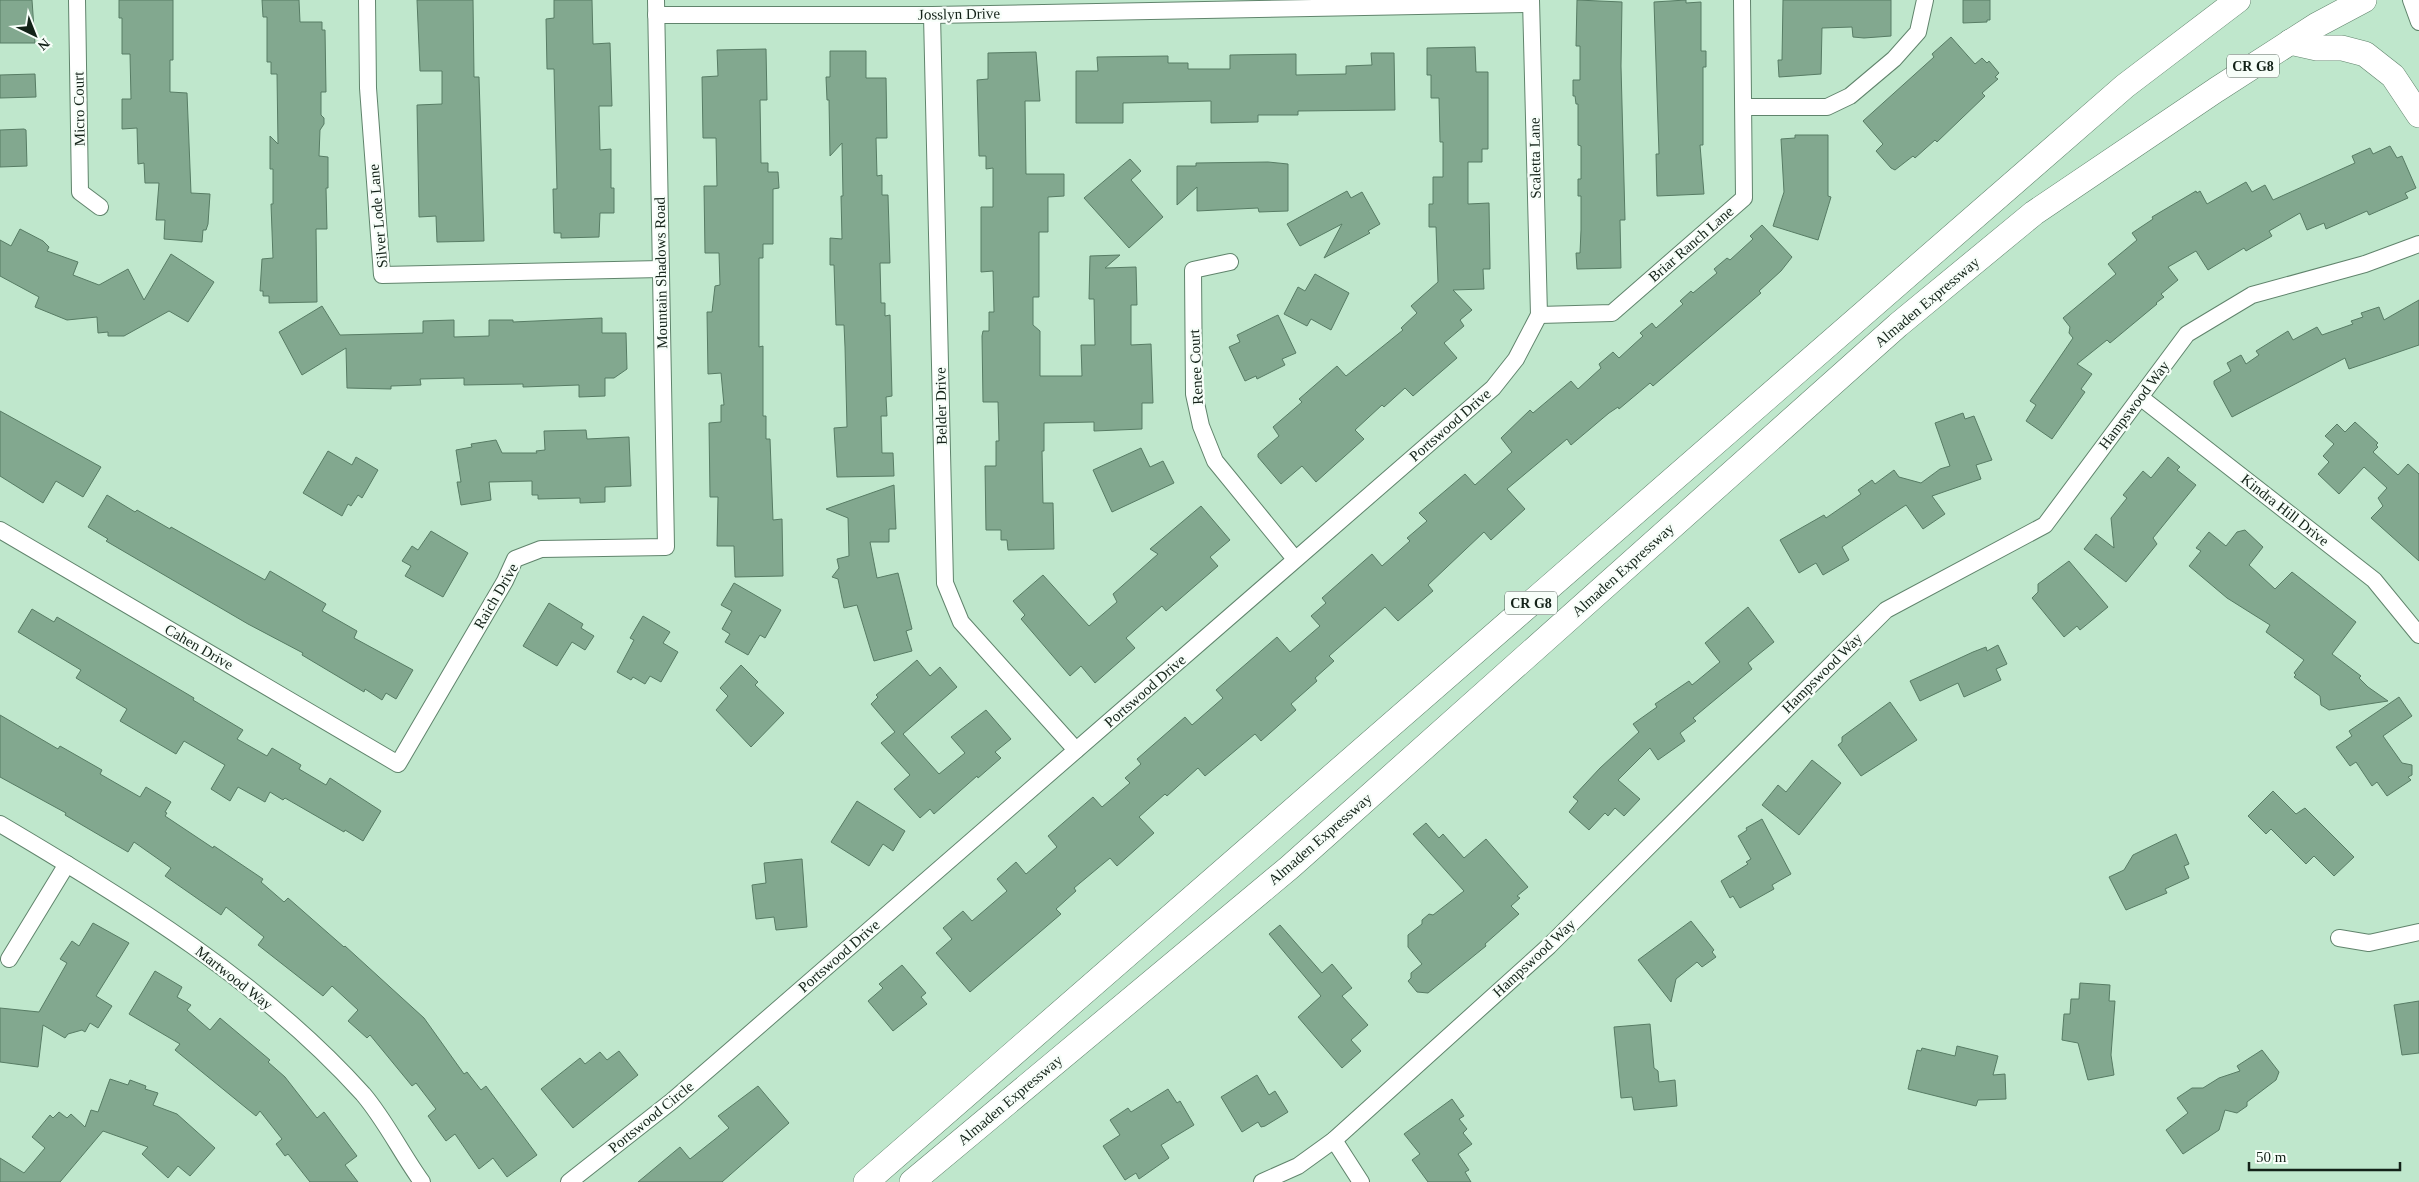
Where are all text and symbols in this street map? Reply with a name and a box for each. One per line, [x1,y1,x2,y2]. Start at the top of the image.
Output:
street label: Josslyn Drive [918,5,1001,23]
north arrow [10,10,60,60]
text: N [35,35,52,53]
road number: CR G8 [2227,54,2279,78]
street label: Micro Court [70,71,88,146]
street label: Scaletta Lane [1526,117,1544,199]
street label: Silver Lode Lane [365,163,391,269]
street label: Mountain Shadows Road [652,197,670,349]
street label: Briar Ranch Lane [1646,203,1737,285]
street label: Almaden Expressway [1872,253,1983,350]
street label: Renee Court [1186,328,1206,405]
street label: Hampswood Way [2096,357,2173,452]
street label: Belder Drive [932,367,950,445]
street label: Portswood Drive [1406,385,1494,465]
street label: Kindra Hill Drive [2238,471,2332,549]
street label: Almaden Expressway [1569,520,1677,620]
street label: Raich Drive [471,560,521,632]
road number: CR G8 [1505,592,1557,614]
street label: Cahen Drive [162,621,236,673]
street label: Hampswood Way [1779,629,1866,716]
street label: Portswood Drive [1101,651,1189,731]
street label: Almaden Expressway [1265,790,1375,888]
street label: Portswood Drive [795,916,883,996]
street label: Hampswood Way [1490,916,1579,1000]
street label: Martwood Way [192,943,276,1013]
street label: Almaden Expressway [955,1051,1066,1148]
street label: Portswood Circle [605,1078,697,1156]
scale bar [2249,1140,2400,1172]
text: 50 m [2256,1149,2287,1165]

